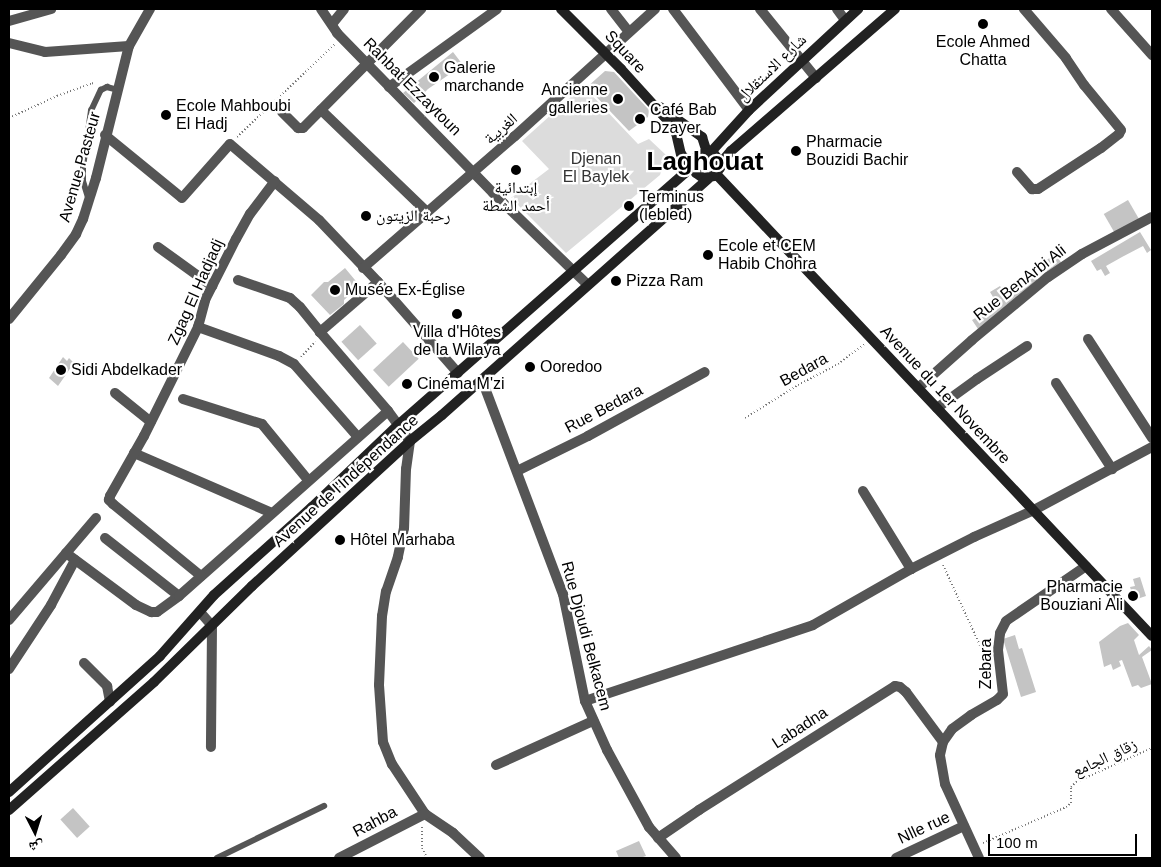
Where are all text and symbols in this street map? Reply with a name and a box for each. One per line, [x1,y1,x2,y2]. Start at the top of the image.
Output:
marker: Ecole Ahmed Chatta [977,18,989,30]
street label: Square [600,27,650,77]
street label: شارع الاستقلال [733,30,811,106]
place label: Ecole Ahmed Chatta [935,32,1031,70]
street label: Rahbat Ezzaytoun [359,34,465,140]
place label: Galerie marchande [444,58,524,96]
marker: Galerie marchande [428,71,440,83]
place label: Ancienne galleries [541,80,608,118]
marker: Ancienne galleries [612,93,624,105]
place label: Ecole Mahboubi El Hadj [176,96,291,134]
place label: Café Bab Dzayer [650,100,717,138]
marker: Ecole Mahboubi El Hadj [160,109,172,121]
street label: الغربية [480,109,522,149]
street label: Avenue Pasteur [55,110,105,224]
marker: Café Bab Dzayer [634,113,646,125]
place label: Pharmacie Bouzidi Bachir [806,132,908,170]
marker: Pharmacie Bouzidi Bachir [790,145,802,157]
district label: Laghouat [647,146,763,178]
park label: Djenan El Baylek [563,149,629,187]
marker: إبتدائية أحمد الشطة [510,164,522,176]
place label: إبتدائية أحمد الشطة [482,178,550,216]
place label: Terminus (lebled) [639,187,704,225]
marker: Terminus (lebled) [623,200,635,212]
place label: رحبة الزيتون [376,206,450,226]
marker: رحبة الزيتون [360,210,372,222]
street label: Zgag El Hadjadj [164,236,228,348]
place label: Ecole et CEM Habib Chohra [718,236,817,274]
street label: Rue BenArbi Ali [970,241,1070,325]
marker: Ecole et CEM Habib Chohra [702,249,714,261]
place label: Pizza Ram [626,271,703,291]
marker: Pizza Ram [610,275,622,287]
place label: Musée Ex-Église [345,280,465,300]
marker: Musée Ex-Église [329,284,341,296]
marker: Villa d'Hôtes de la Wilaya [451,308,463,320]
place label: Villa d'Hôtes de la Wilaya [413,322,501,360]
street label: Avenue du 1er Novembre [876,322,1014,468]
street label: Bedara [777,349,831,391]
place label: Ooredoo [540,357,602,377]
place label: Sidi Abdelkader [71,360,183,380]
marker: Ooredoo [524,361,536,373]
marker: Sidi Abdelkader [55,364,67,376]
place label: Cinéma M'zi [417,374,505,394]
marker: Cinéma M'zi [401,378,413,390]
street label: Rue Bedara [562,380,646,438]
street label: Avenue de l'Indépendance [269,411,423,551]
place label: Hôtel Marhaba [350,530,455,550]
marker: Hôtel Marhaba [334,534,346,546]
street label: Rue Djoudi Belkacem [557,559,615,713]
place label: Pharmacie Bouziani Ali [1039,577,1123,615]
marker: Pharmacie Bouziani Ali [1127,590,1139,602]
street label: Zebara [976,639,996,689]
street label: Labadna [769,703,831,753]
street label: زقاق الجامع [1070,735,1140,781]
street label: Rahba [350,802,400,842]
north arrow [10,807,60,857]
street label: Nlle rue [895,808,953,848]
scale bar [991,824,1140,856]
text: 100 m [996,834,1038,851]
text: ش [28,838,44,856]

